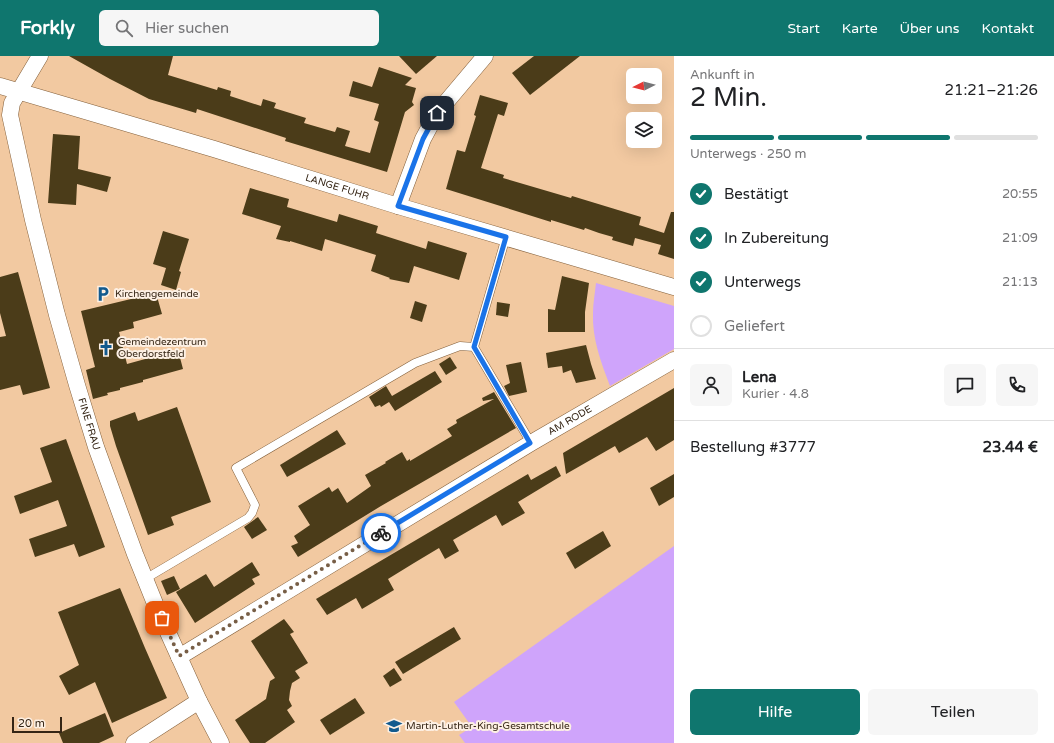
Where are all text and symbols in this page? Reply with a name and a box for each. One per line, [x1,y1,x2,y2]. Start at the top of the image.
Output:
search box [99,10,379,46]
text: Forkly [20,17,75,39]
icon: search [113,17,135,39]
text: Hier suchen [145,19,229,37]
text: Start [788,20,820,37]
text: Karte [842,20,878,37]
text: Über uns [900,20,960,37]
text: Kontakt [982,20,1034,37]
text: Ankunft in [690,67,755,83]
north arrow [626,68,662,104]
map controls [626,68,662,148]
text: 21:21–21:26 [945,81,1038,99]
text: 2 Min. [690,82,767,113]
pin [420,96,454,130]
icon: home [426,102,448,124]
button: layers [626,112,662,148]
text: Unterwegs · 250 m [690,146,807,162]
street label: LANGE FUHR [304,172,370,203]
icon: check [690,183,712,205]
text: Bestätigt [724,185,789,203]
text: 20:55 [1002,186,1038,202]
icon: check [690,227,712,249]
text: In Zubereitung [724,229,829,247]
text: 21:09 [1002,230,1038,246]
icon: check [690,271,712,293]
text: Unterwegs [724,273,801,291]
text: 21:13 [1002,274,1038,290]
parking icon: Kirchengemeinde [94,285,112,303]
place label: Kirchengemeinde [115,288,199,300]
text: Geliefert [724,317,785,335]
place label: Gemeindezentrum Oberdorstfeld [118,336,206,360]
church icon: Gemeindezentrum Oberdorstfeld [97,339,115,357]
button: person [690,364,732,406]
button: chat [944,364,986,406]
button: phone [996,364,1038,406]
text: Lena [742,368,777,386]
text: Kurier · 4.8 [742,386,809,402]
street label: FINE FRAU [75,396,103,452]
street label: AM RODE [546,403,594,438]
text: Bestellung #3777 [690,438,816,456]
text: 23.44 € [983,438,1038,456]
courier [361,513,401,553]
icon: bike [370,522,392,544]
pin [145,601,179,635]
icon: bag [151,607,173,629]
button: Hilfe [690,689,860,735]
button: Teilen [868,689,1038,735]
scale bar [12,715,62,734]
text: 20 m [18,717,45,730]
school or university icon: Martin-Luther-King-Gesamtschule [385,717,403,735]
place label: Martin-Luther-King-Gesamtschule [406,720,570,732]

